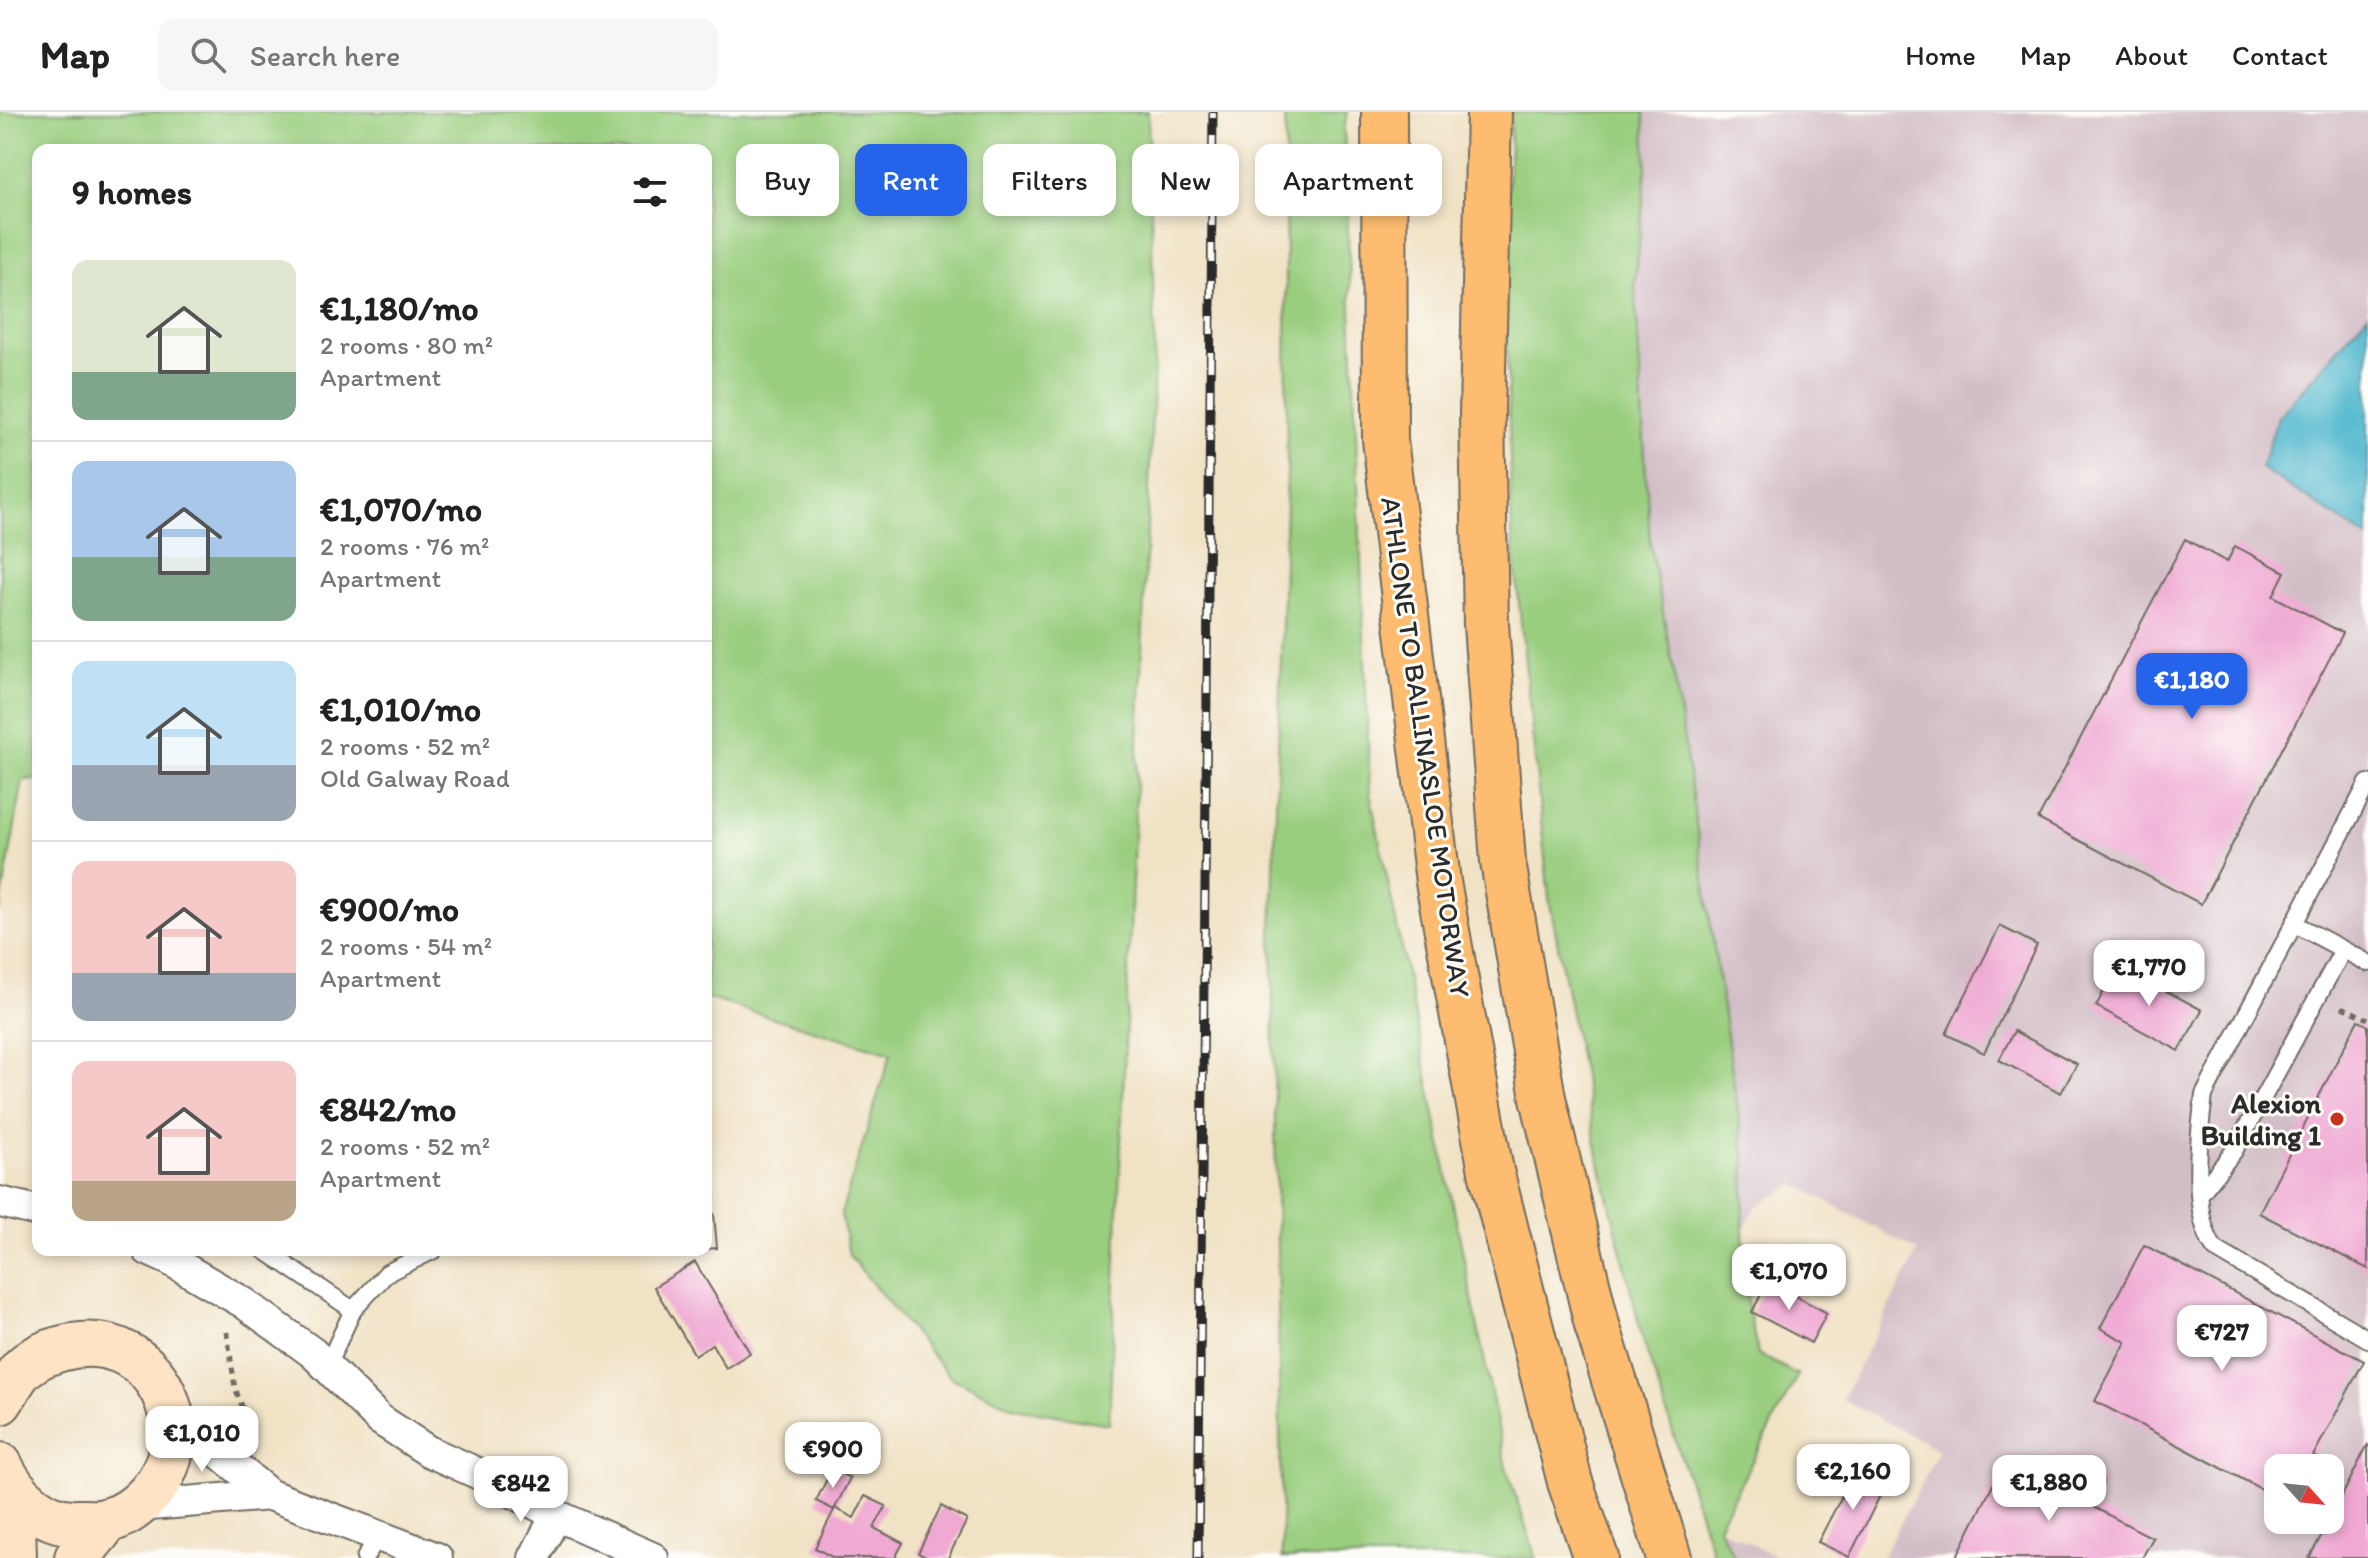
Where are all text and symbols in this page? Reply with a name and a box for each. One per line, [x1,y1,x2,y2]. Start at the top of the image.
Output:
search box [158,19,718,91]
text: Map [40,32,110,78]
icon: search [186,33,230,77]
text: Search here [250,37,400,74]
text: Home [1905,38,1976,72]
text: Map [2020,38,2071,72]
text: About [2115,38,2188,72]
text: Contact [2232,38,2328,72]
chip: Buy [736,144,839,216]
chip: Rent [855,144,967,216]
chip: Filters [983,144,1116,216]
chip: New [1132,144,1239,216]
chip: Apartment [1255,144,1442,216]
icon: filters [628,170,672,214]
text: 9 homes [72,172,192,213]
text: €1,180/mo [320,288,479,329]
icon: home [136,292,232,388]
text: 2 rooms · 80 m² [320,329,493,361]
text: Apartment [320,361,441,393]
text: €1,070/mo [320,489,482,530]
icon: home [136,493,232,589]
street label: ATHLONE TO BALLINASLOE MOTORWAY [1374,494,1478,1000]
text: 2 rooms · 76 m² [320,530,489,562]
text: Apartment [320,562,441,594]
pin: €1,180 [2127,653,2257,721]
text: €1,180 [2154,663,2230,695]
text: €1,010/mo [320,689,481,730]
icon: home [136,693,232,789]
text: 2 rooms · 52 m² [320,730,490,762]
text: Old Galway Road [320,762,510,794]
text: €900/mo [320,889,459,930]
icon: home [136,893,232,989]
text: 2 rooms · 54 m² [320,930,492,962]
pin: €1,770 [2084,940,2214,1008]
text: €1,770 [2112,950,2186,982]
text: Apartment [320,962,441,994]
place label: Alexion Building 1 [2201,1086,2321,1152]
text: €842/mo [320,1089,457,1130]
icon: home [136,1093,232,1189]
marker: Alexion Building 1 [2328,1110,2346,1128]
text: 2 rooms · 52 m² [320,1130,490,1162]
text: Apartment [320,1162,441,1194]
pin: €1,070 [1724,1244,1854,1312]
text: €1,070 [1750,1254,1828,1286]
pin: €727 [2175,1305,2269,1373]
text: €727 [2195,1315,2249,1347]
pin: €1,010 [137,1406,267,1474]
text: €1,010 [163,1416,241,1448]
pin: €900 [786,1422,880,1490]
text: €900 [803,1432,863,1464]
pin: €2,160 [1788,1444,1918,1512]
text: €2,160 [1815,1454,1891,1486]
north arrow [2264,1454,2344,1534]
map controls [2264,1454,2344,1534]
pin: €1,880 [1984,1455,2114,1523]
pin: €842 [474,1456,568,1524]
text: €1,880 [2010,1465,2088,1497]
text: €842 [492,1466,550,1498]

